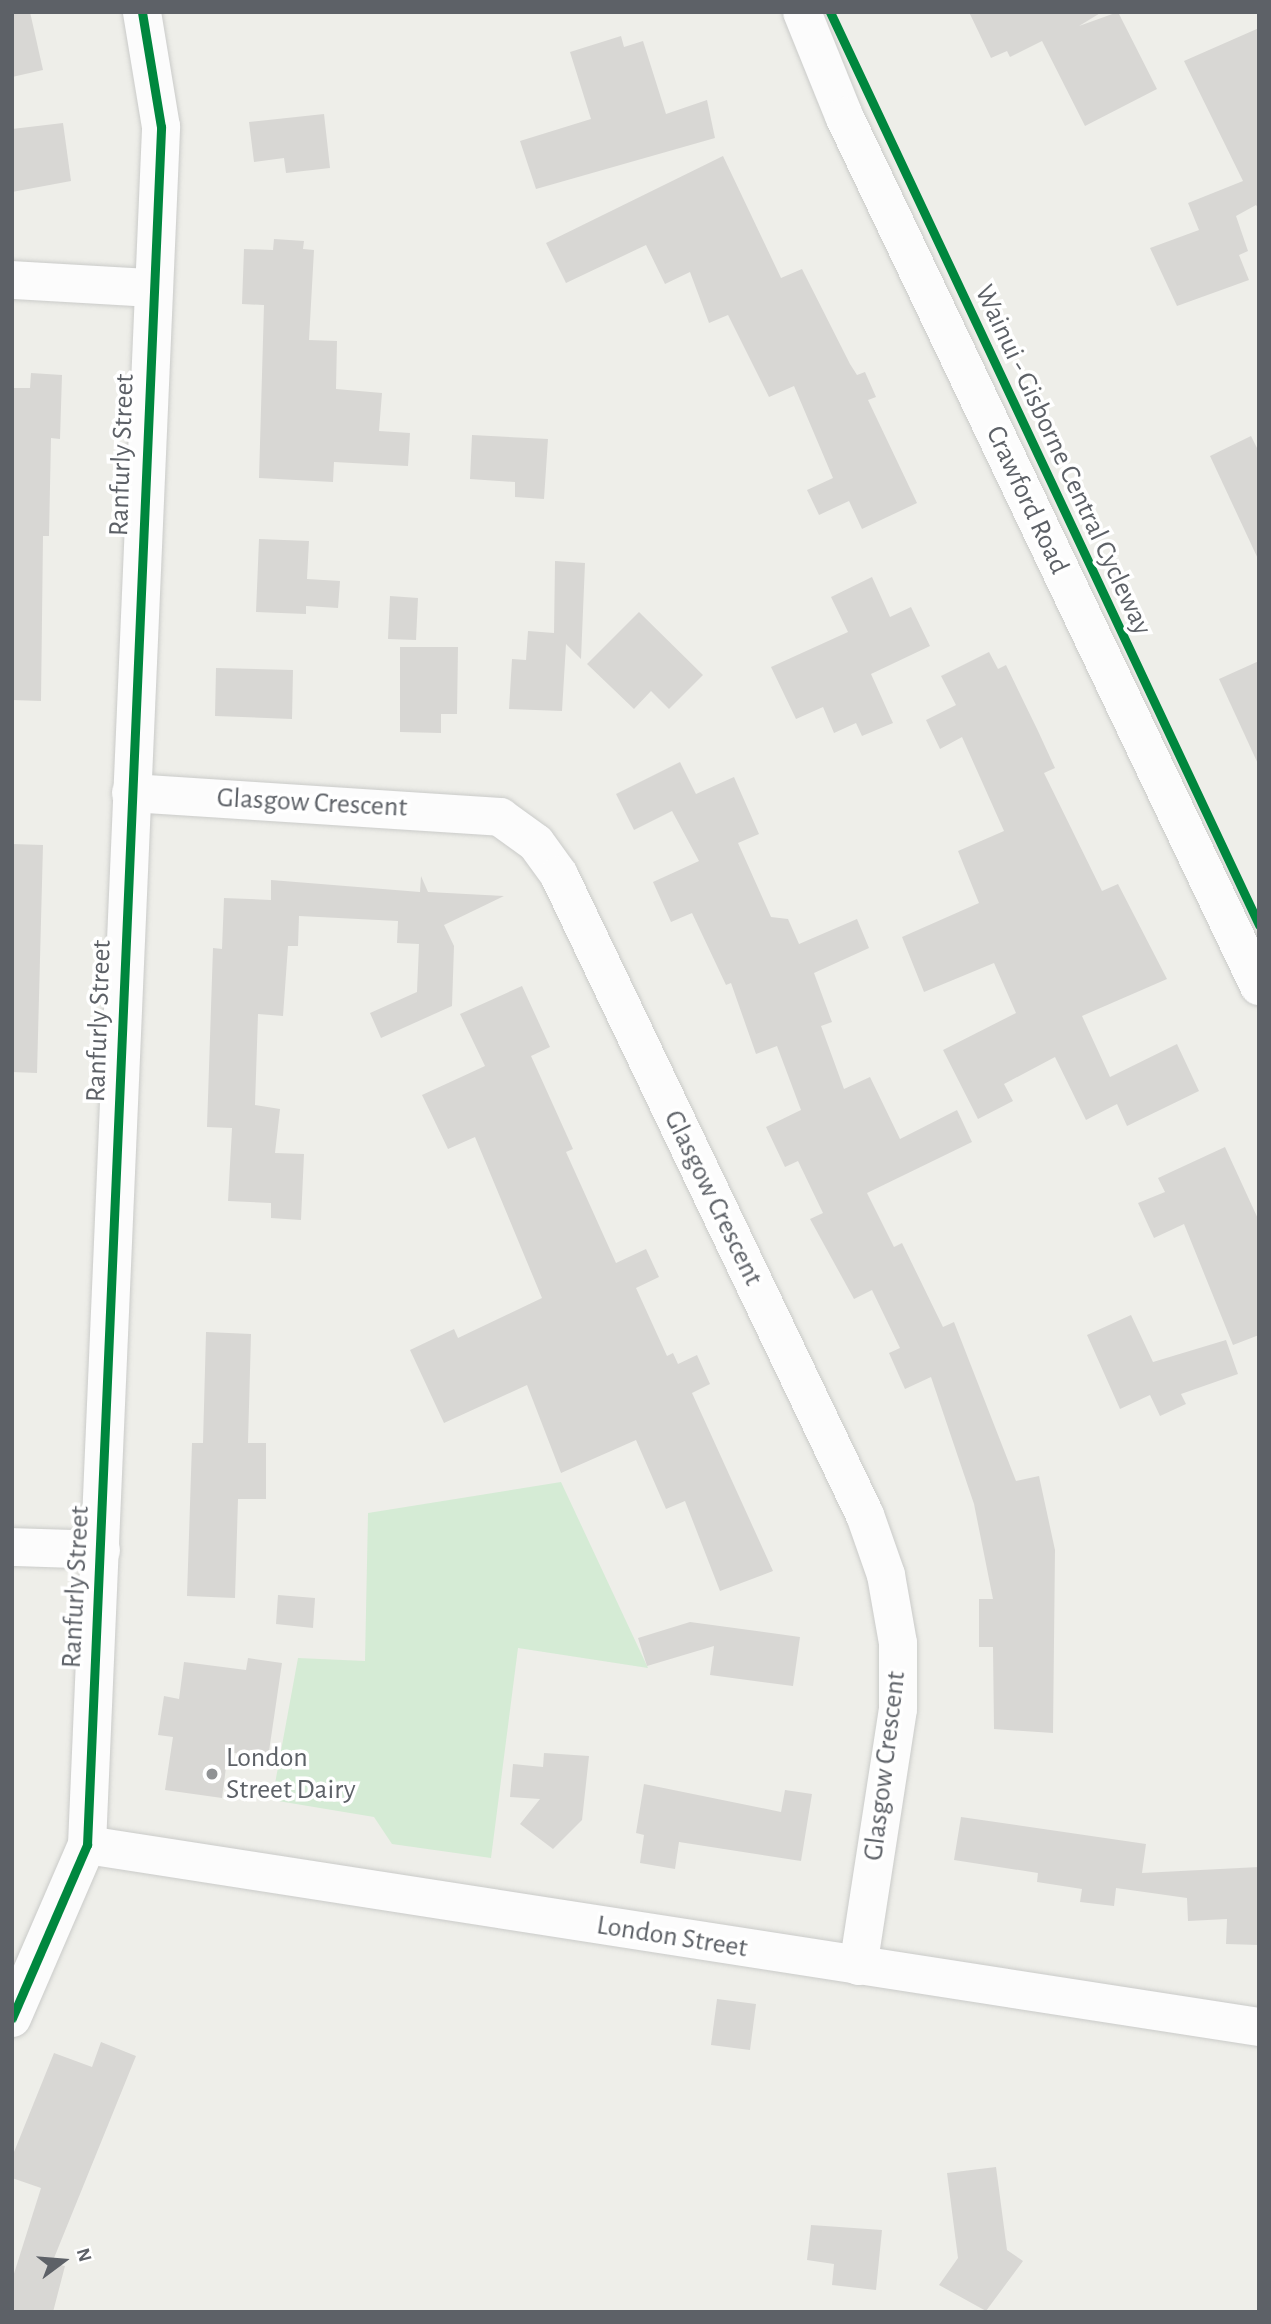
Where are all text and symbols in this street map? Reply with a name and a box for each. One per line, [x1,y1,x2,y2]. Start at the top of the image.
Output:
street label: Wainui - Gisborne Central Cycleway [967,280,1159,640]
street label: Ranfurly Street [102,373,142,537]
street label: Crawford Road [978,421,1076,579]
street label: Glasgow Crescent [216,781,408,825]
street label: Ranfurly Street [79,939,119,1103]
street label: Glasgow Crescent [656,1105,770,1291]
street label: Ranfurly Street [55,1505,97,1669]
street label: Glasgow Crescent [857,1669,913,1863]
place label: London Street Dairy [226,1741,356,1807]
marker: London Street Dairy [204,1766,220,1782]
street label: London Street [594,1909,750,1965]
north arrow [28,2226,98,2296]
text: N [73,2246,95,2264]

